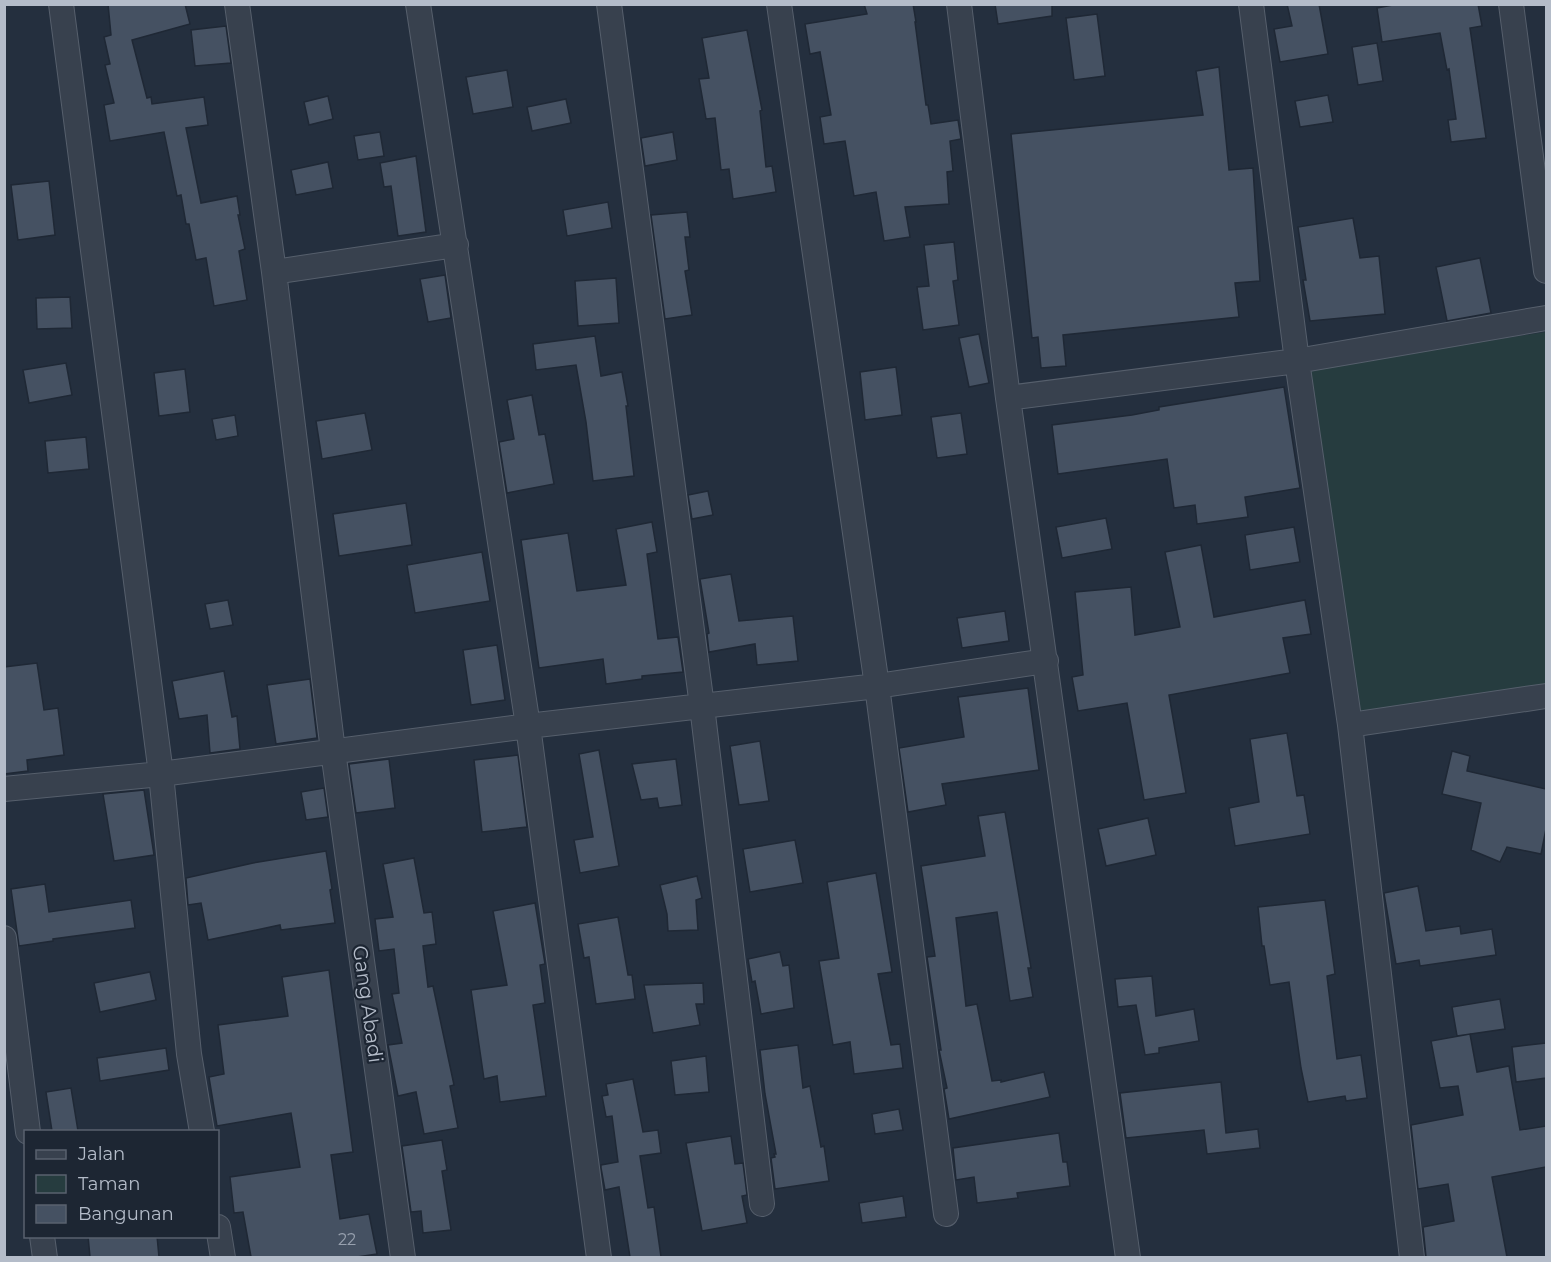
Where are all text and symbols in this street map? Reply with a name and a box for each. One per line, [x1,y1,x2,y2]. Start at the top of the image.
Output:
street label: Gang Abadi [348,944,388,1064]
legend [24,1130,219,1238]
text: Jalan [77,1143,125,1165]
text: Taman [78,1173,140,1195]
text: Bangunan [78,1203,174,1225]
house number: 22 [338,1230,356,1249]

